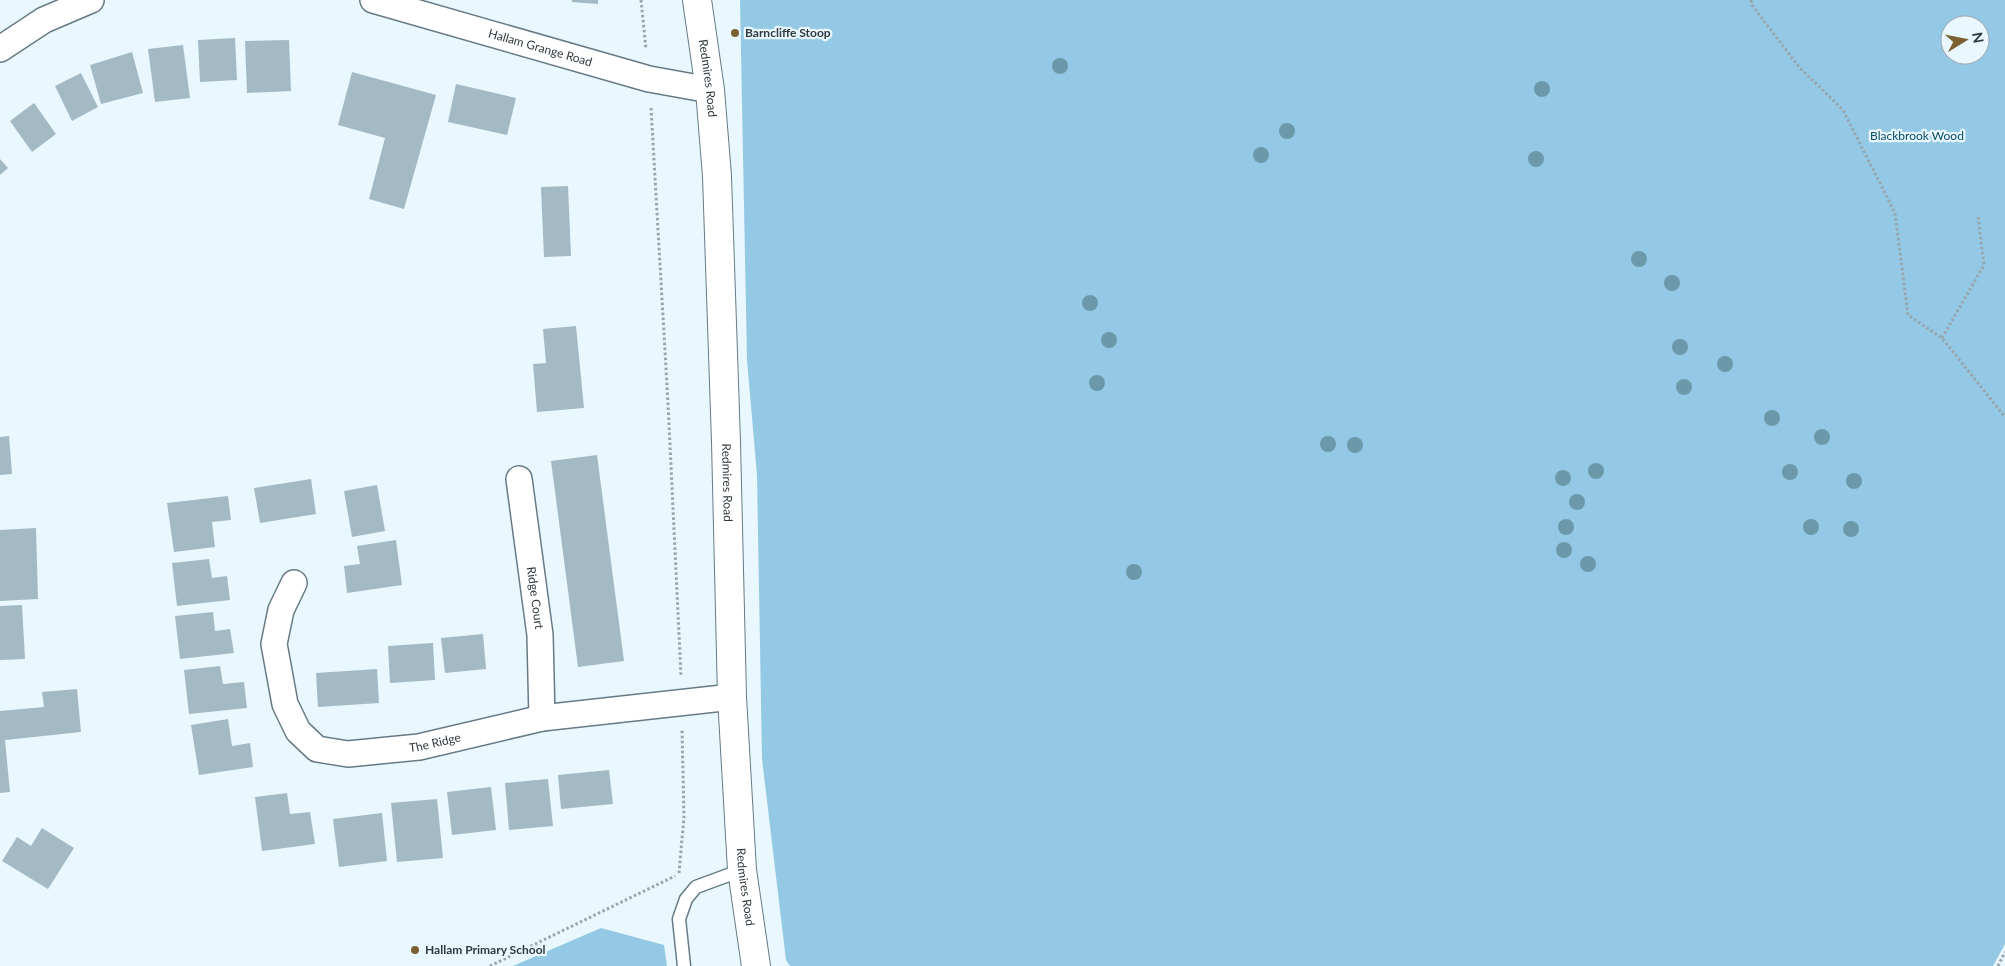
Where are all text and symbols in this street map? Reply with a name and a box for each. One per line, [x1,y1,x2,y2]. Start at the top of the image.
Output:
north arrow [1940,15,1990,65]
street label: Hallam Grange Road [487,25,594,69]
place label: Barncliffe Stoop [745,25,831,40]
marker: Barncliffe Stoop [729,27,741,39]
text: N [1969,31,1988,44]
street label: Redmires Road [696,38,720,118]
park label: Blackbrook Wood [1870,128,1964,143]
street label: Redmires Road [719,443,736,522]
street label: Ridge Court [524,566,547,631]
street label: The Ridge [408,729,462,755]
street label: Redmires Road [734,848,758,927]
place label: Hallam Primary School [425,942,546,957]
marker: Hallam Primary School [409,944,421,956]

